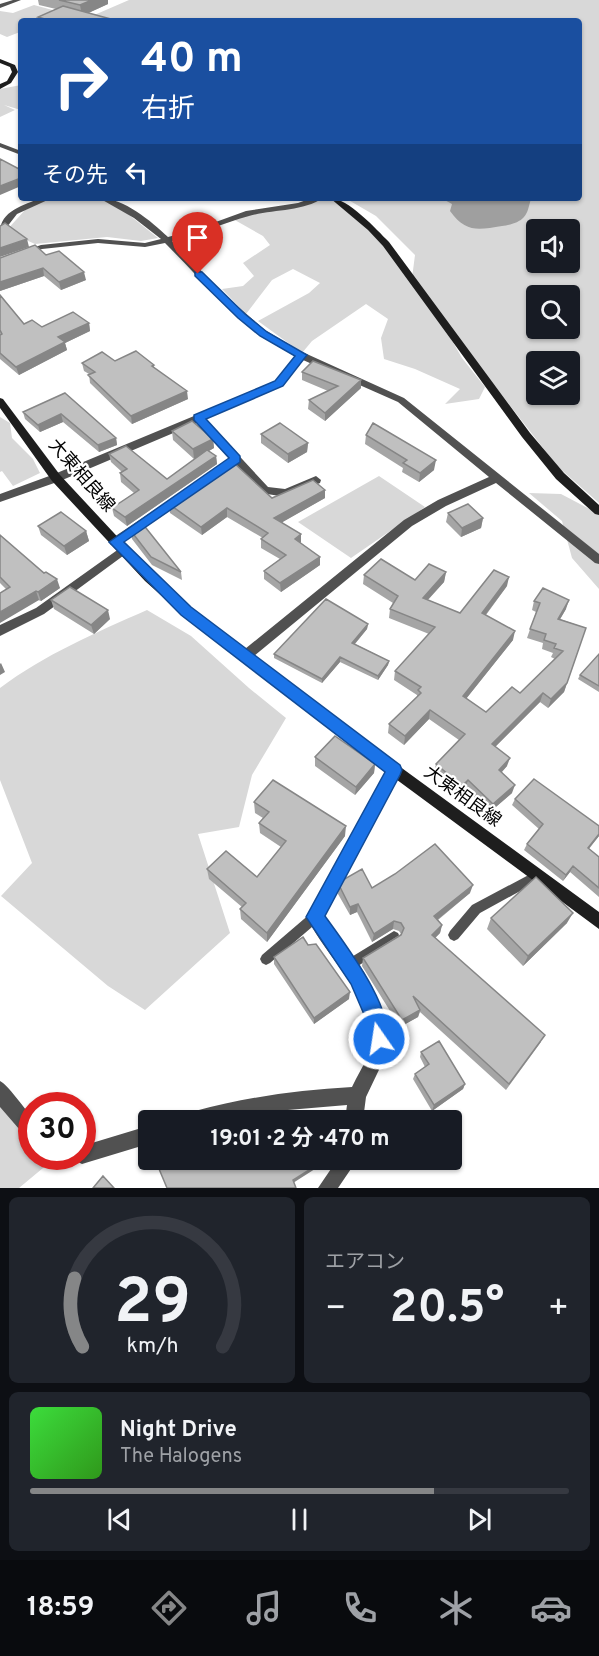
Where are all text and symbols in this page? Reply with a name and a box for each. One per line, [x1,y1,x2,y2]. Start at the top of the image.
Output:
text: 40 m [141,34,243,87]
icon: right [42,42,120,120]
text: 右折 [141,93,195,127]
icon: left [120,156,153,189]
text: その先 [42,163,108,190]
pin [172,212,223,274]
map controls [526,219,580,405]
button: sound [526,219,580,273]
icon: arrive [181,221,214,254]
button: search [526,285,580,339]
button: layers [526,351,580,405]
street label: 大東相良線 [43,434,119,518]
street label: 大東相良線 [419,761,505,833]
position arrow [347,1007,411,1071]
speed limit sign: 30 [18,1092,96,1170]
text: 19:01 · 2 分 · 470 m [210,1126,390,1153]
text: エアコン [325,1250,405,1276]
text: 29 [114,1266,190,1345]
text: 20.5° [390,1281,504,1338]
text: − [325,1289,346,1331]
text: + [548,1289,569,1331]
text: km/h [126,1333,178,1360]
text: Night Drive [120,1417,237,1444]
text: The Halogens [120,1444,242,1470]
icon: previous [103,1503,136,1536]
icon: pause [283,1503,316,1536]
icon: next [463,1503,496,1536]
icon: directions [148,1587,190,1629]
icon: music [243,1587,285,1629]
icon: phone [339,1587,381,1629]
icon: climate [435,1587,477,1629]
icon: car [530,1587,572,1629]
text: 18:59 [27,1591,94,1625]

